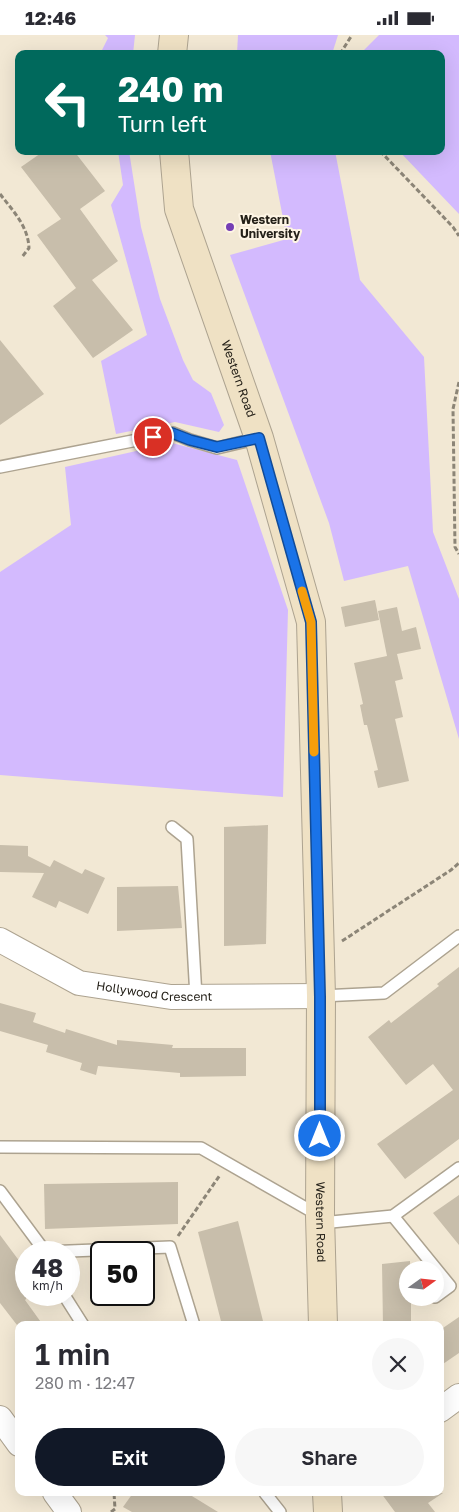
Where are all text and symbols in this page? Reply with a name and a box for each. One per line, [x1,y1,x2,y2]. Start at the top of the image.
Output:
text: 12:46 [25,6,76,29]
text: 240 m [118,68,223,110]
icon: left [35,70,100,135]
text: Turn left [118,110,207,137]
place label: Western University [240,212,301,241]
marker: Western University [224,221,236,233]
street label: Western Road [218,338,259,419]
pin [132,416,174,458]
icon: arrive [139,423,167,451]
street label: Hollywood Crescent [95,978,213,1004]
position arrow [293,1109,345,1161]
street label: Western Road [313,1181,329,1262]
speed limit sign: 50 [90,1241,155,1306]
text: 48 [32,1252,63,1283]
north arrow [399,1261,444,1306]
map controls [399,1261,444,1306]
text: km/h [32,1278,63,1293]
text: 1 min [35,1336,110,1372]
button: close [372,1338,424,1390]
text: 280 m · 12:47 [35,1373,135,1393]
button: Exit [35,1428,225,1486]
button: Share [235,1428,424,1486]

